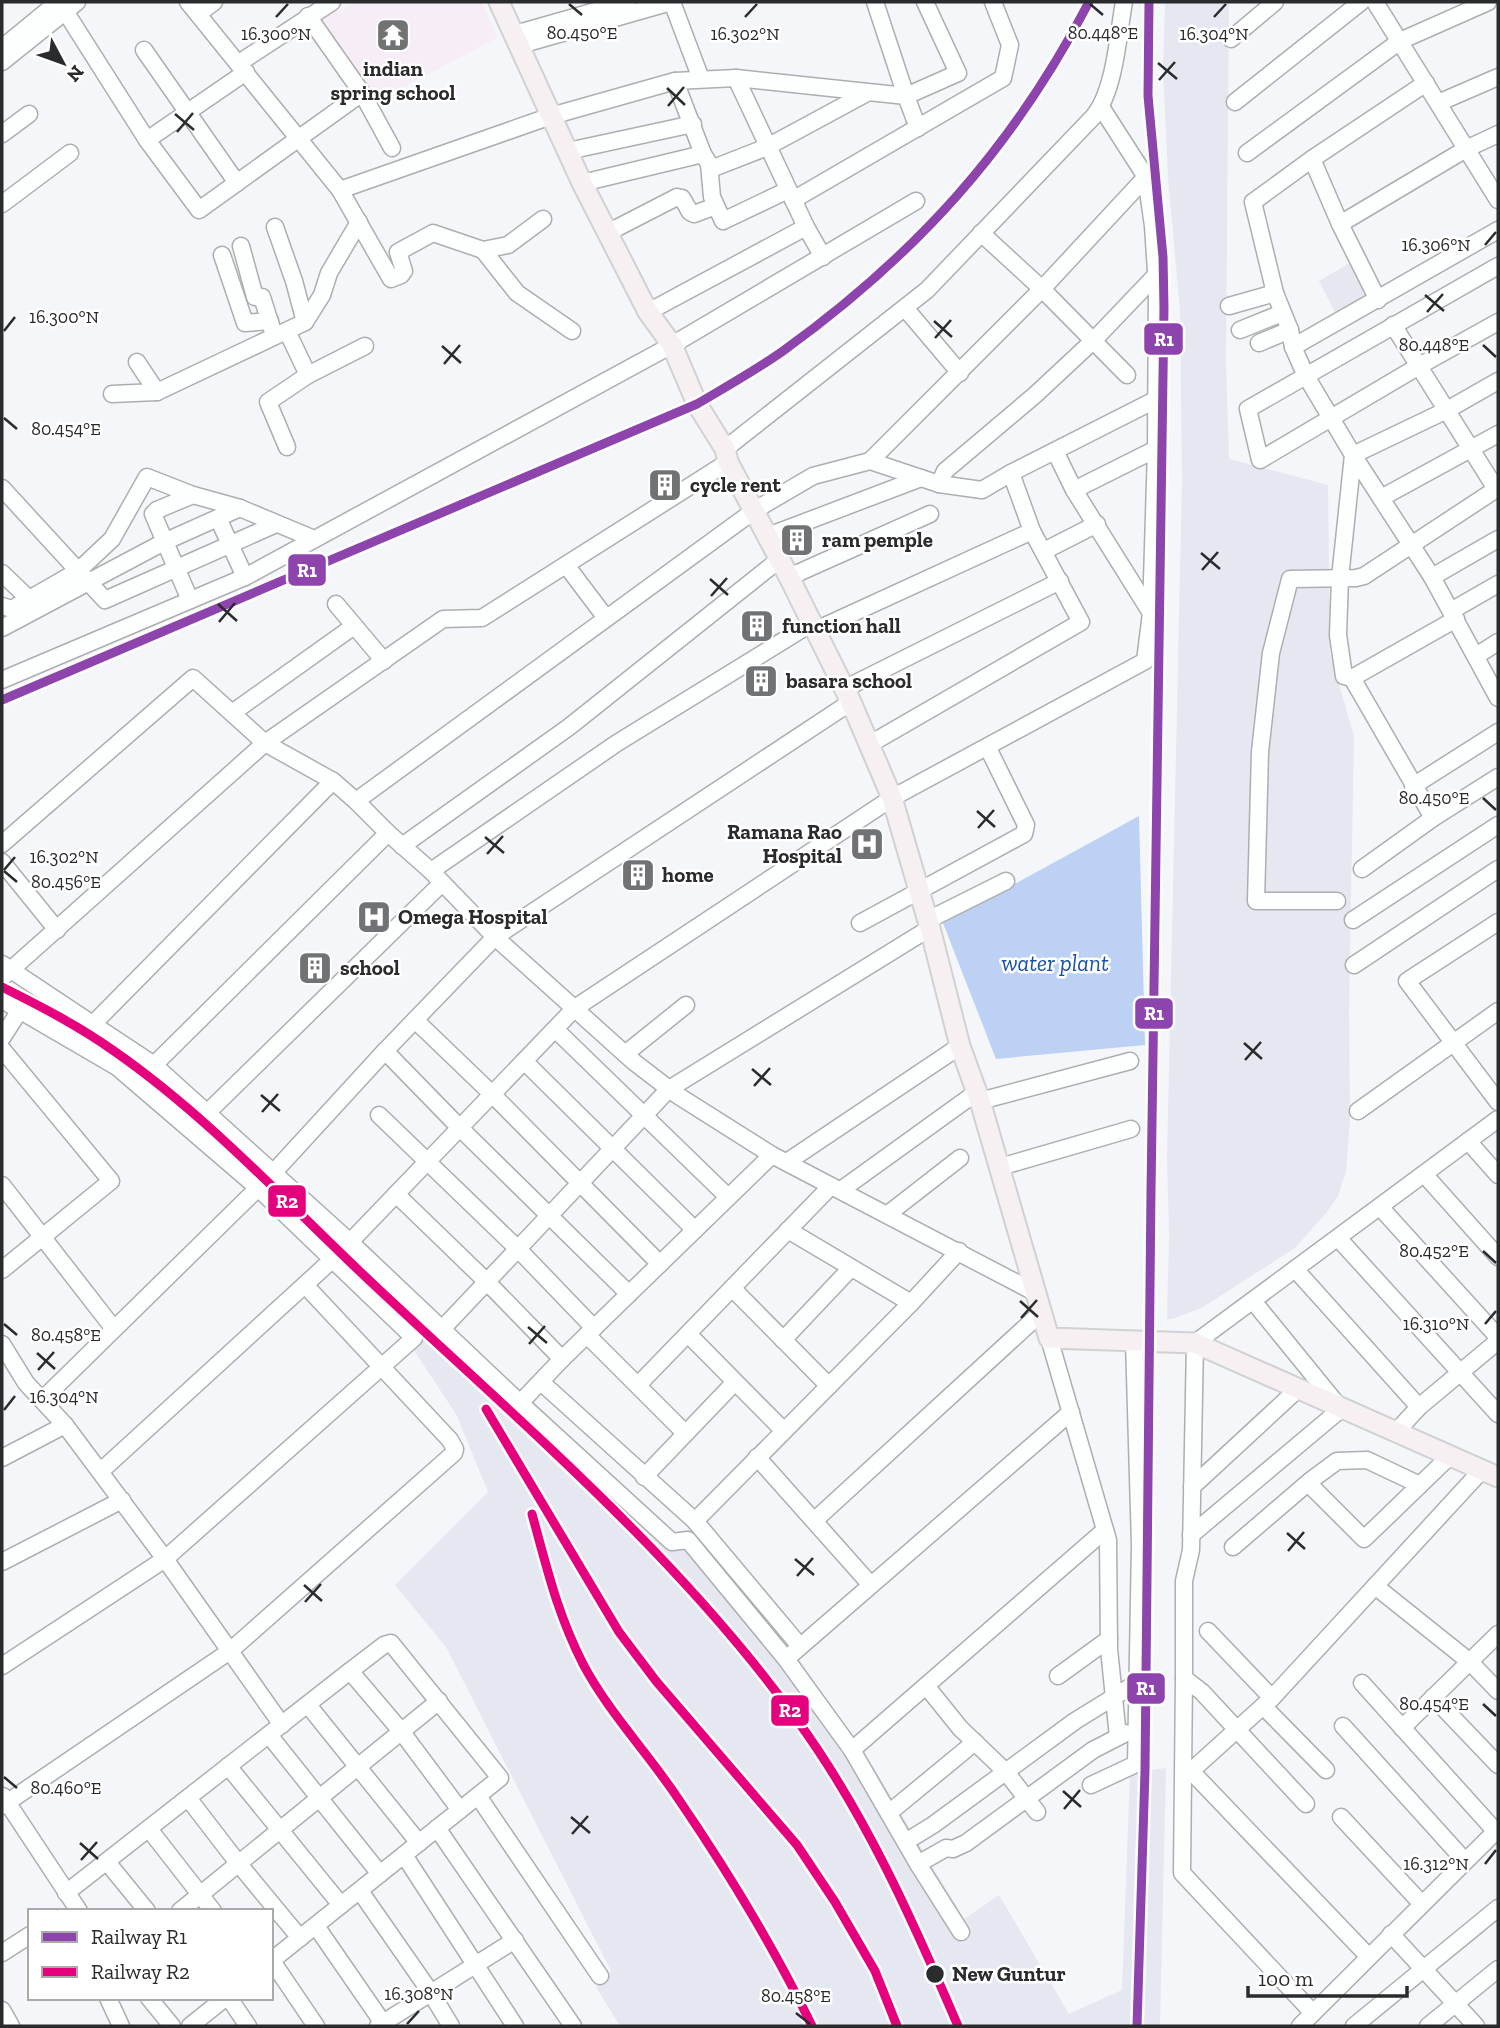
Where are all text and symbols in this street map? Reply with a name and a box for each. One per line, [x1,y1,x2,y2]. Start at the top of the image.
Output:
temple icon: indian spring school [374,16,412,54]
text: 80.450°E [547,22,617,44]
text: 80.448°E [1068,22,1138,44]
text: 16.300°N [241,23,311,45]
text: 16.302°N [711,23,779,45]
text: 16.304°N [1180,23,1248,45]
north arrow [28,28,98,98]
place label: indian spring school [330,56,456,105]
text: N [62,61,89,87]
text: 16.306°N [1401,234,1471,256]
text: 16.300°N [29,306,99,328]
line badge: R1 [1143,322,1184,356]
text: R1 [1154,328,1174,351]
text: 80.448°E [1399,334,1469,356]
text: 80.454°E [31,418,101,440]
building icon: cycle rent [646,466,684,504]
place label: cycle rent [690,472,782,497]
building icon: ram pemple [778,521,816,559]
place label: ram pemple [822,527,933,552]
line badge: R1 [287,553,327,587]
text: R1 [297,559,317,582]
building icon: function hall [738,607,776,645]
place label: function hall [782,613,901,638]
building icon: basara school [742,662,780,700]
place label: basara school [785,668,912,693]
text: 80.450°E [1399,787,1469,809]
place label: Ramana Rao Hospital [727,819,842,868]
hospital icon: Ramana Rao Hospital [848,825,886,863]
text: 16.302°N [30,846,98,868]
building icon: home [619,856,657,894]
place label: home [662,862,714,887]
text: 80.456°E [31,871,101,893]
hospital icon: Omega Hospital [355,898,393,936]
place label: Omega Hospital [398,904,547,929]
building icon: school [296,949,334,987]
water label: water plant [1001,949,1109,977]
place label: school [340,955,400,980]
line badge: R1 [1134,997,1174,1030]
text: R1 [1144,1002,1164,1025]
line badge: R2 [267,1184,307,1218]
text: R2 [276,1190,298,1213]
text: 80.452°E [1399,1240,1469,1262]
text: 16.310°N [1403,1313,1469,1335]
text: 80.458°E [31,1324,101,1346]
text: 16.304°N [30,1386,98,1408]
line badge: R1 [1126,1672,1166,1705]
text: R1 [1136,1677,1156,1700]
text: 80.454°E [1399,1693,1469,1715]
line badge: R2 [770,1694,810,1727]
text: R2 [779,1699,801,1722]
text: 80.460°E [31,1777,101,1799]
text: 16.312°N [1403,1853,1469,1875]
legend [28,1909,273,2000]
text: Railway R1 [91,1924,187,1949]
scale bar [1248,1954,1407,1998]
text: Railway R2 [91,1959,190,1984]
place label: New Guntur [952,1961,1066,1986]
marker: New Guntur [924,1963,946,1985]
text: 100 m [1258,1966,1313,1991]
text: 16.308°N [384,1983,454,2005]
text: 80.458°E [761,1985,831,2007]

